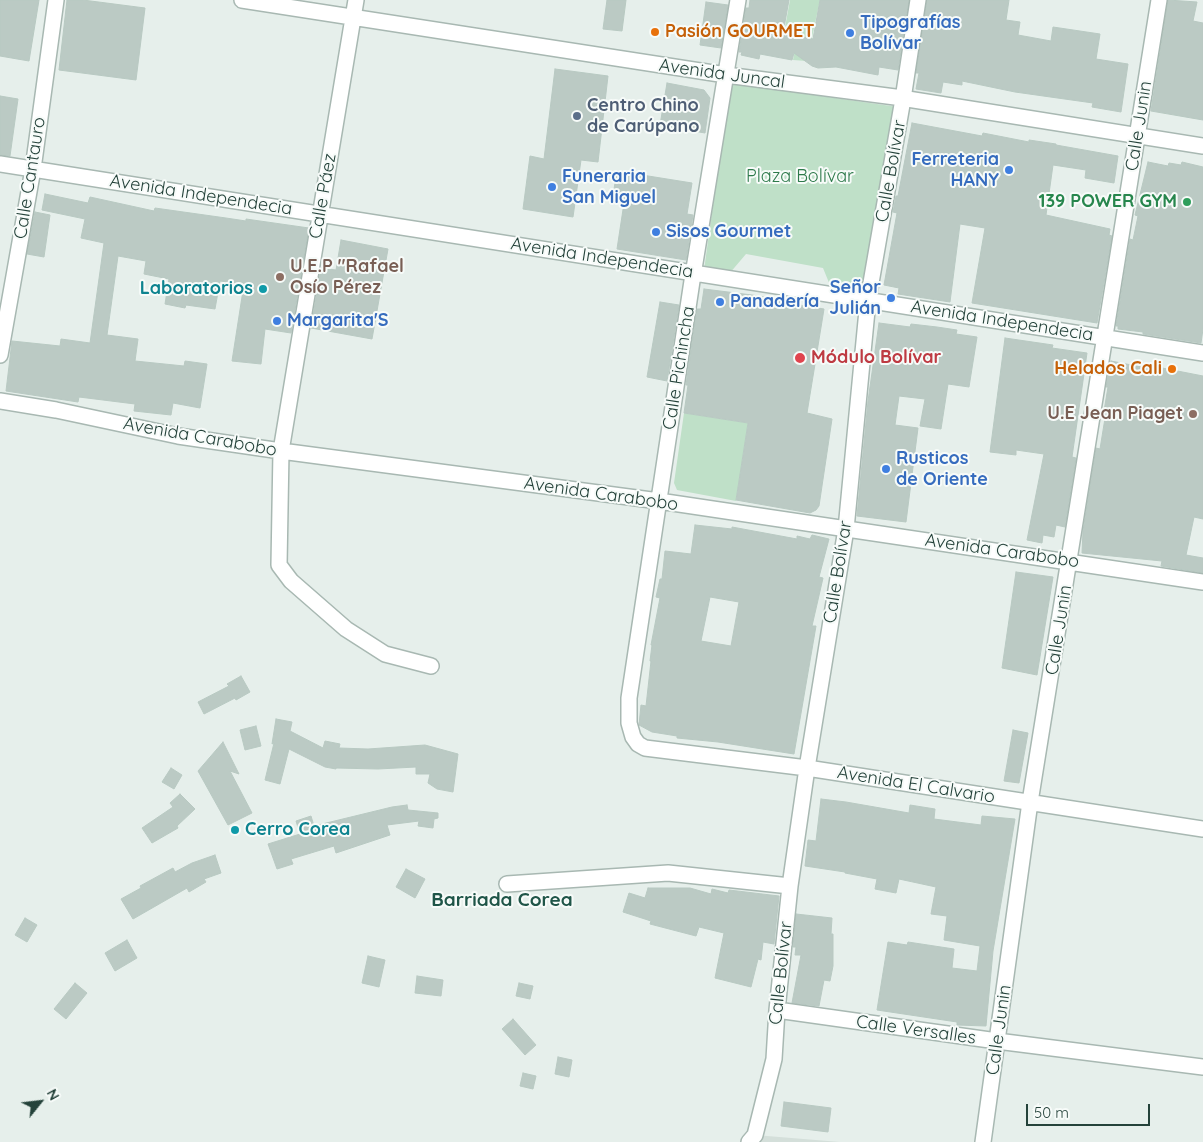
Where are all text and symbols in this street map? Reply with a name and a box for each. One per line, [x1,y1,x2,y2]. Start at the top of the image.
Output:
place label: Tipografías Bolívar [860,12,961,54]
place label: Pasión GOURMET [665,21,815,43]
marker: Pasión GOURMET [649,26,661,38]
marker: Tipografías Bolívar [844,27,856,39]
street label: Avenida Juncal [658,54,786,94]
street label: Calle Junin [1121,79,1157,173]
place label: Centro Chino de Carúpano [587,95,699,138]
marker: Centro Chino de Carúpano [571,110,583,122]
street label: Calle Cantauro [10,115,50,241]
street label: Calle Bolívar [871,118,911,224]
place label: Ferreteria HANY [911,149,999,192]
street label: Calle Páez [305,152,341,240]
marker: Ferreteria HANY [1003,164,1015,176]
place label: Funeraria San Miguel [562,166,656,208]
park label: Plaza Bolívar [746,166,854,188]
street label: Avenida Independecia [108,170,294,220]
marker: Funeraria San Miguel [546,181,558,193]
place label: 139 POWER GYM [1038,191,1177,213]
marker: 139 POWER GYM [1181,196,1193,208]
place label: Sisos Gourmet [666,221,791,243]
marker: Sisos Gourmet [650,226,662,238]
street label: Avenida Independecia [509,233,695,283]
place label: U.E.P "Rafael Osío Pérez [290,256,404,298]
marker: U.E.P "Rafael Osío Pérez [274,271,286,283]
place label: Señor Julián [829,277,881,320]
place label: Laboratorios [140,278,253,300]
marker: Laboratorios [257,283,269,295]
place label: Panadería [730,291,819,313]
marker: Señor Julián [885,292,897,304]
marker: Panadería [714,296,726,308]
street label: Avenida Independecia [909,296,1095,346]
street label: Calle Pichincha [659,305,699,431]
place label: Margarita'S [287,310,389,332]
marker: Margarita'S [271,315,283,327]
place label: Módulo Bolívar [811,347,941,369]
marker: Módulo Bolívar [793,351,807,365]
place label: Helados Cali [1054,358,1162,380]
marker: Helados Cali [1166,363,1178,375]
place label: U.E Jean Piaget [1047,403,1183,425]
marker: U.E Jean Piaget [1187,408,1199,420]
street label: Avenida Carabobo [122,413,278,461]
place label: Rusticos de Oriente [896,448,988,490]
marker: Rusticos de Oriente [880,463,892,475]
street label: Avenida Carabobo [522,472,680,516]
street label: Calle Bolívar [819,519,857,625]
street label: Avenida Carabobo [923,529,1081,573]
street label: Calle Junin [1041,583,1077,677]
street label: Avenida El Calvario [836,762,996,808]
place label: Cerro Corea [245,819,350,841]
marker: Cerro Corea [229,824,241,836]
district label: Barriada Corea [431,889,573,911]
street label: Calle Bolívar [765,920,797,1026]
street label: Calle Junin [982,983,1016,1077]
street label: Calle Versalles [855,1011,977,1049]
north arrow [15,1077,65,1127]
text: N [43,1086,63,1104]
scale bar [1028,1094,1152,1126]
text: 50 m [1034,1103,1069,1122]

